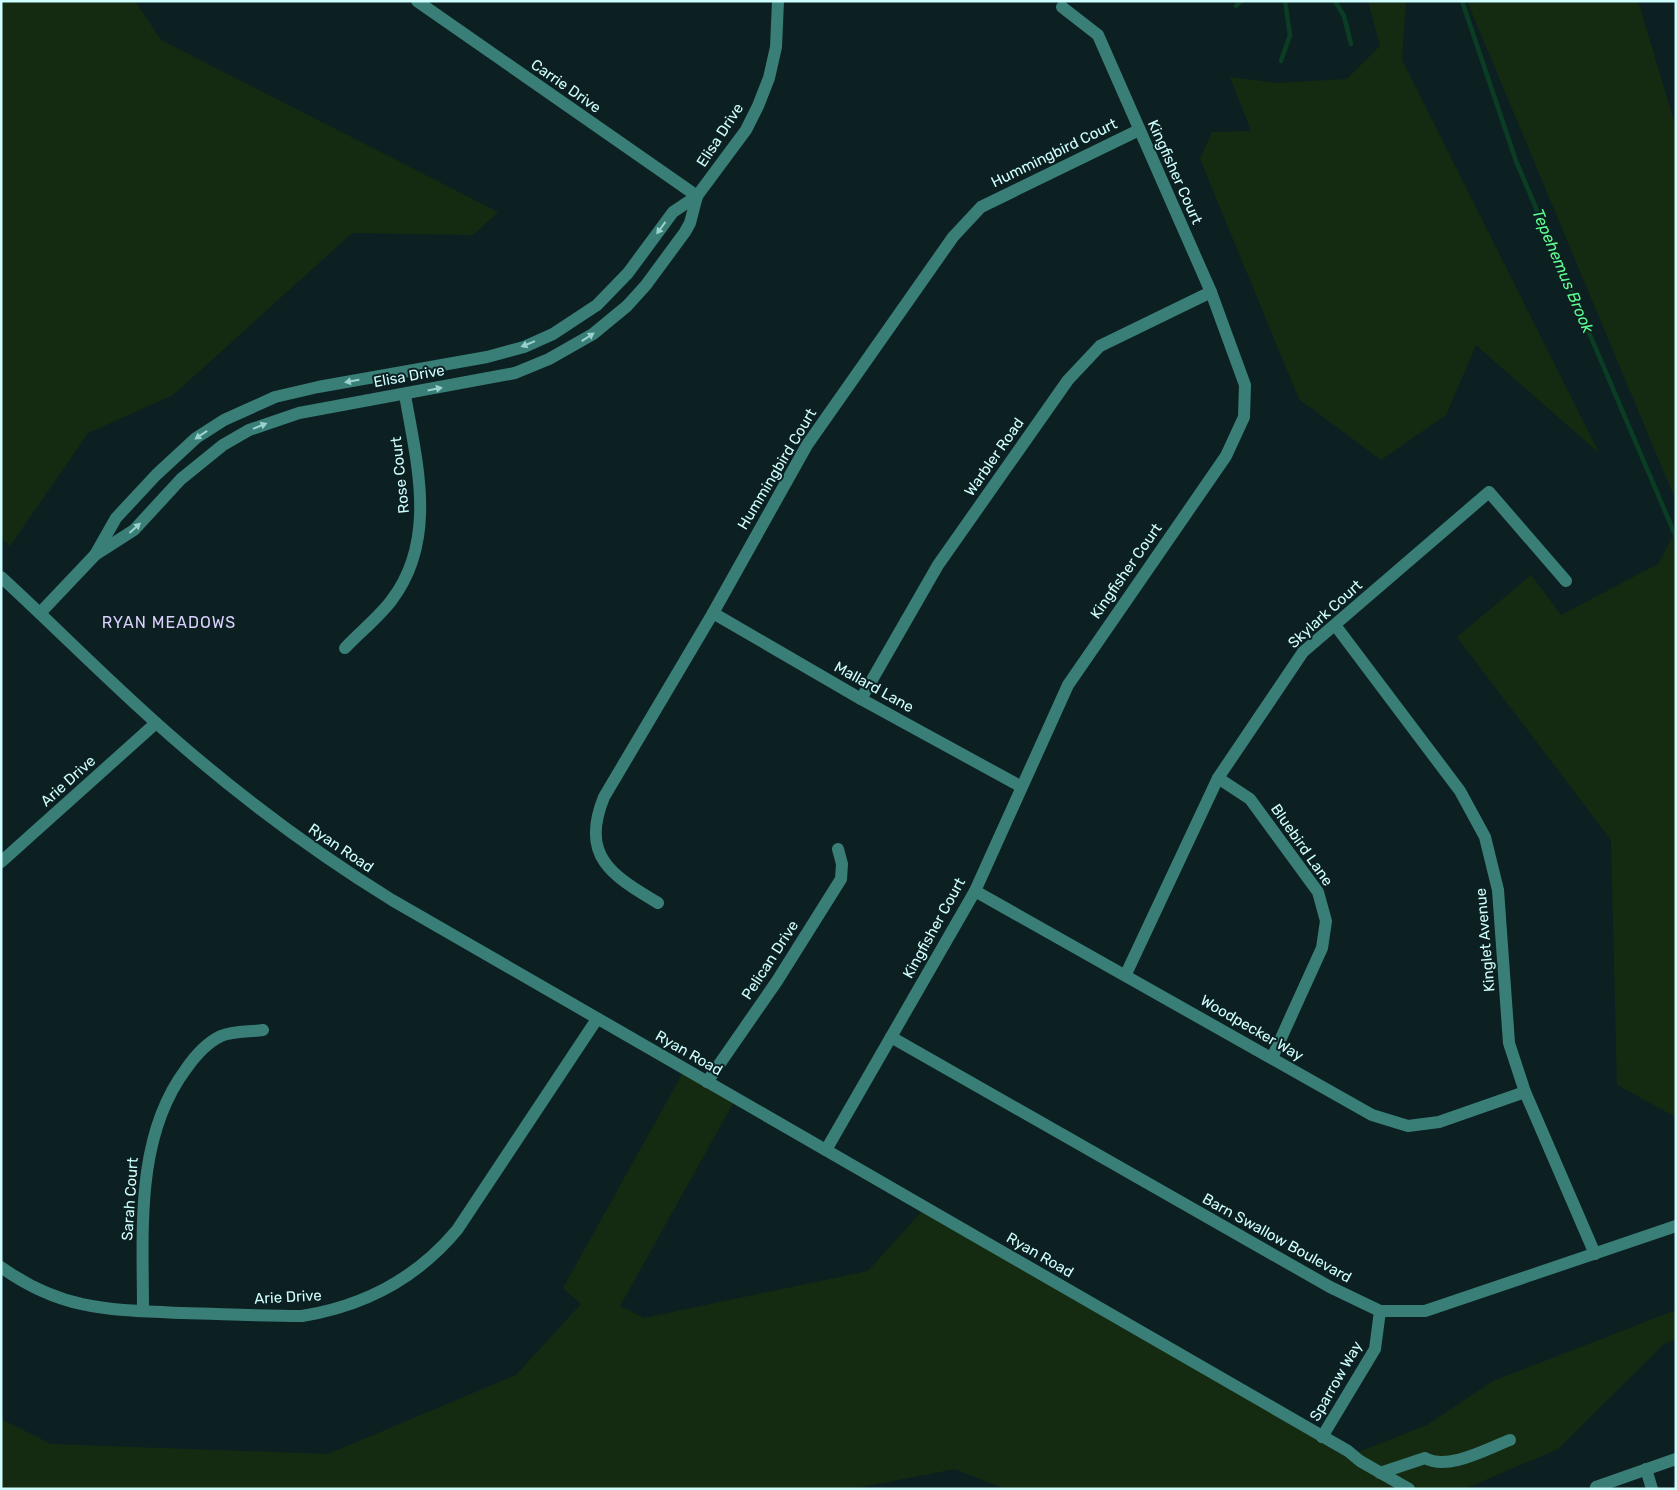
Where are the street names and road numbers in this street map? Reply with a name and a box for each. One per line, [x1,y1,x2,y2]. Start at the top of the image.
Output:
street label: Carrie Drive [527,55,605,117]
street label: Elisa Drive [693,100,747,170]
street label: Hummingbird Court [988,115,1120,191]
street label: Kingfisher Court [1144,117,1206,227]
street label: Elisa Drive [372,361,446,391]
street label: Hummingbird Court [734,405,820,533]
street label: Warbler Road [960,414,1028,500]
street label: Rose Court [387,436,413,514]
street label: Kingfisher Court [1086,520,1166,622]
street label: Skylark Court [1284,576,1366,652]
street label: Mallard Lane [831,658,917,716]
street label: Arie Drive [37,752,99,810]
street label: Bluebird Lane [1267,801,1337,889]
street label: Ryan Road [305,820,377,876]
street label: Kingfisher Court [899,874,969,981]
street label: Kinglet Avenue [1471,887,1499,993]
street label: Pelican Drive [738,917,802,1003]
street label: Woodpecker Way [1197,991,1307,1065]
street label: Ryan Road [652,1027,726,1079]
street label: Sarah Court [118,1157,142,1241]
street label: Barn Swallow Boulevard [1199,1190,1355,1286]
street label: Ryan Road [1003,1229,1077,1281]
street label: Arie Drive [254,1286,322,1308]
street label: Sparrow Way [1306,1338,1366,1424]

